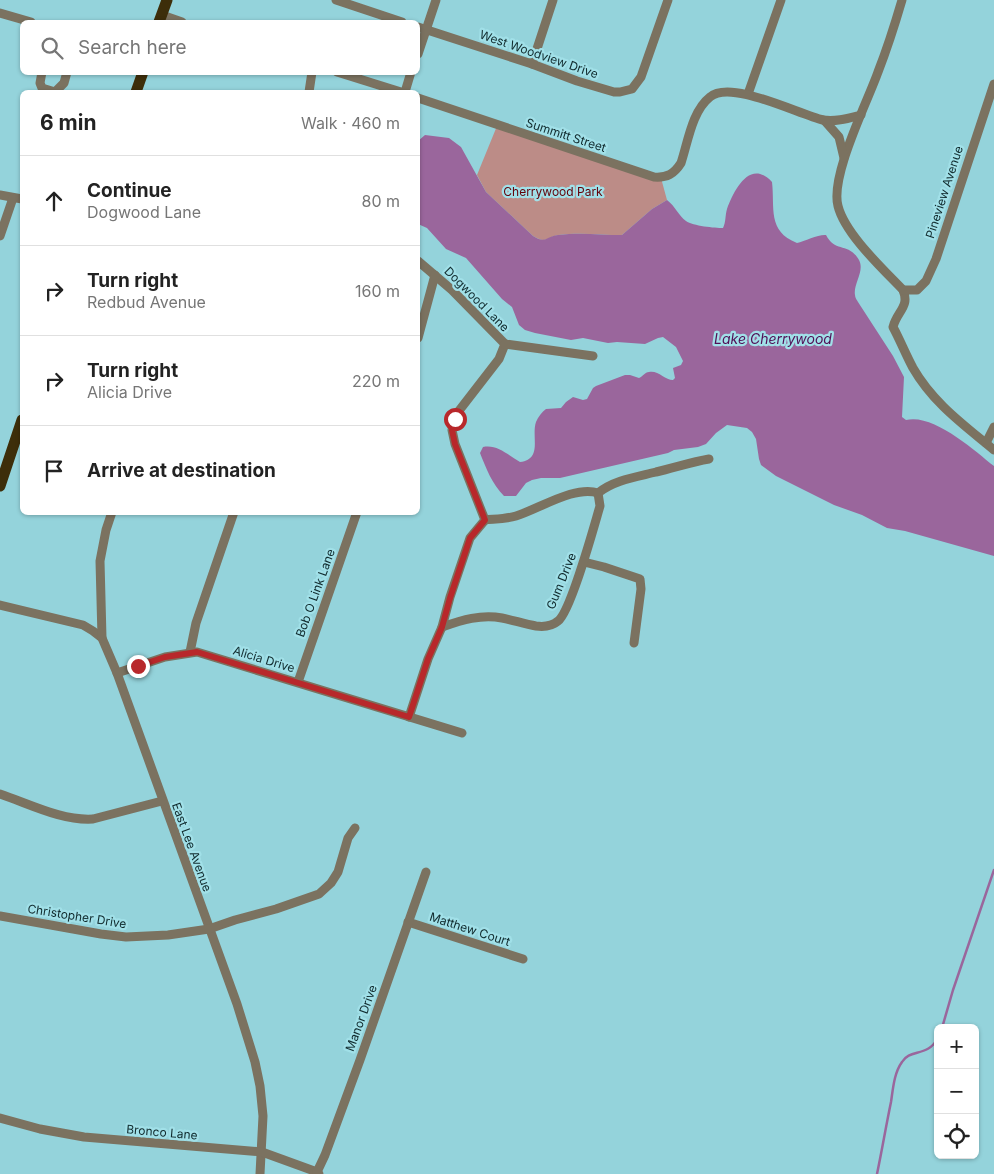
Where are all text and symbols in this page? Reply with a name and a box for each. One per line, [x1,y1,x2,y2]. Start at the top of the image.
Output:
search box [20,20,420,75]
street label: West Woodview Drive [478,27,600,81]
icon: search [38,34,66,62]
text: Search here [78,36,187,59]
text: 6 min [40,110,97,135]
text: Walk · 460 m [301,113,400,133]
street label: Summitt Street [524,115,608,155]
street label: Pineview Avenue [922,144,966,240]
text: Continue [87,179,172,202]
park label: Cherrywood Park [503,184,603,199]
icon: ahead [40,187,68,215]
text: 80 m [361,191,400,211]
text: Dogwood Lane [87,202,201,222]
street label: Dogwood Lane [441,263,513,335]
text: Turn right [87,269,178,292]
icon: right [40,277,68,305]
text: 160 m [355,281,400,301]
text: Redbud Avenue [87,292,206,312]
water label: Lake Cherrywood [714,330,832,347]
text: Turn right [87,359,178,382]
icon: right [40,367,68,395]
text: 220 m [352,371,400,391]
text: Alicia Drive [87,382,172,402]
route start [444,408,467,431]
icon: arrive [40,457,68,485]
text: Arrive at destination [87,459,276,482]
street label: Bob O Link Lane [292,547,338,639]
street label: Gum Drive [543,551,579,611]
street label: Alicia Drive [231,643,297,675]
route end [127,655,150,678]
street label: East Lee Avenue [169,800,215,894]
street label: Christopher Drive [26,901,128,931]
street label: Matthew Court [428,909,512,949]
street label: Manor Drive [342,983,380,1053]
map controls [934,1024,979,1159]
button: + [934,1024,979,1069]
button: − [934,1069,979,1114]
button: locate [934,1114,979,1159]
street label: Bronco Lane [126,1121,198,1143]

